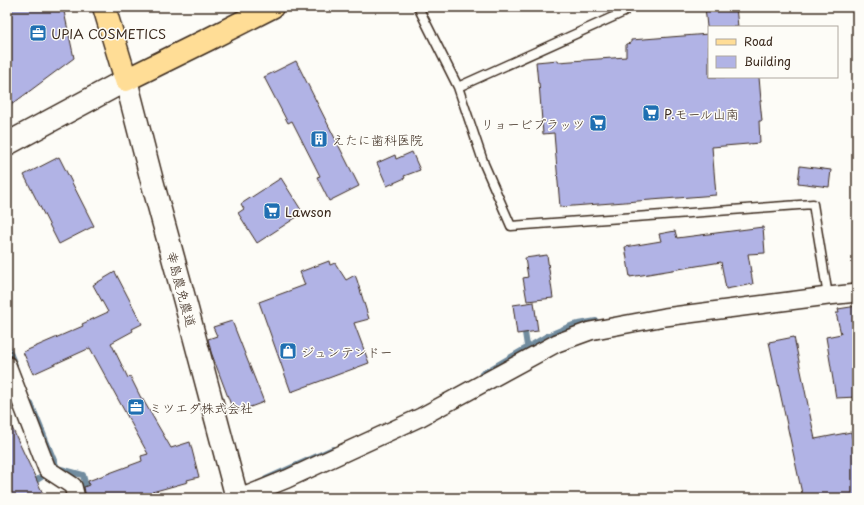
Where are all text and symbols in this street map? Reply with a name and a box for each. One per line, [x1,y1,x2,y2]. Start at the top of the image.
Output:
office icon: UPIA COSMETICS [28,23,48,43]
place label: UPIA COSMETICS [51,24,166,43]
legend [708,26,838,78]
text: Road [744,32,773,50]
text: Building [744,52,791,70]
supermarket icon: P.モール山南 [641,103,661,123]
place label: P.モール山南 [664,104,739,123]
supermarket icon: リョービプラッツ [588,113,608,133]
place label: リョービプラッツ [481,114,585,133]
building icon: えたに歯科医院 [309,129,329,149]
place label: えたに歯科医院 [332,130,423,149]
supermarket icon: Lawson [262,201,282,221]
place label: Lawson [285,202,332,221]
street label: 幸島農免農道 [163,249,201,329]
shop icon: ジュンテンドー [278,341,298,361]
place label: ジュンテンドー [301,342,393,361]
office icon: ミツエダ株式会社 [126,397,146,417]
place label: ミツエダ株式会社 [149,398,253,417]

